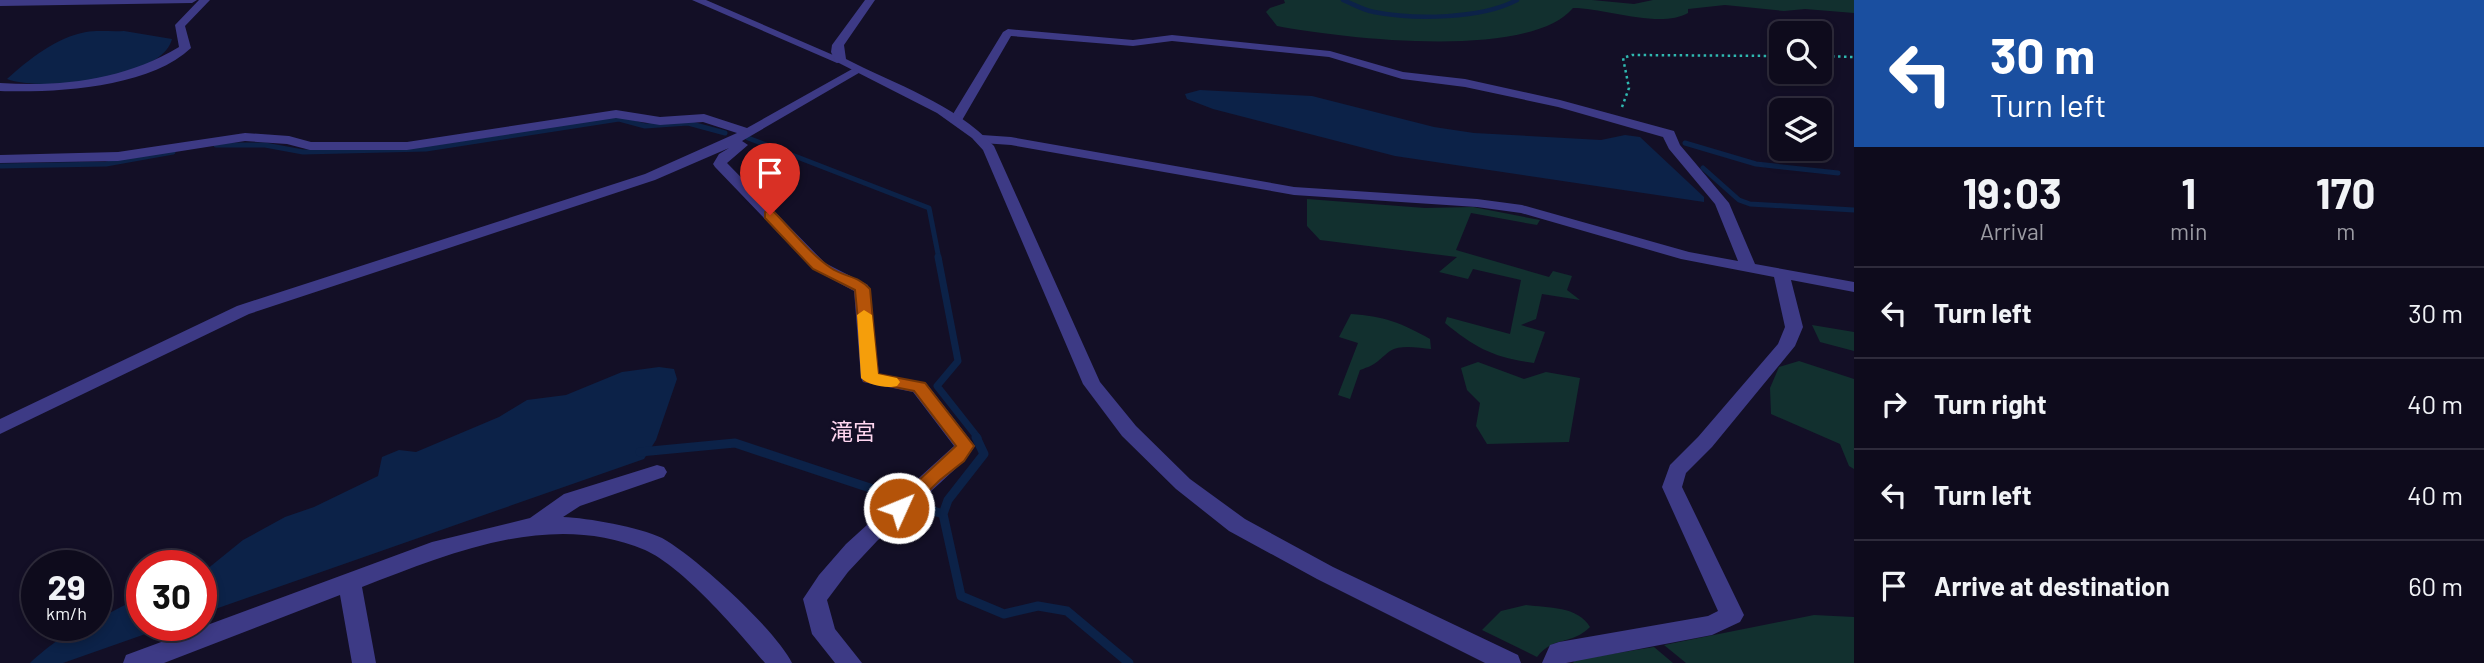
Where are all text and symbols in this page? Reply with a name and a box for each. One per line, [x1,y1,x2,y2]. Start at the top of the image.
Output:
map controls [1769,21,1832,161]
button: search [1769,21,1832,84]
text: 30 m [1990,25,2095,84]
icon: left [1875,28,1966,119]
text: Turn left [1990,85,2107,123]
button: layers [1769,98,1832,161]
pin [740,143,800,215]
icon: arrive [751,154,789,192]
text: 19:03 [1962,167,2062,217]
text: 1 [2181,167,2196,217]
text: 170 [2316,167,2375,217]
text: Arrival [1980,217,2044,245]
text: min [2170,217,2207,245]
text: m [2336,217,2355,245]
icon: left [1875,294,1913,332]
text: Turn left [1934,297,2032,328]
text: 30 m [2408,297,2463,328]
icon: right [1875,385,1913,423]
text: Turn right [1934,388,2047,419]
text: 40 m [2407,388,2463,419]
district label: 滝宮 [830,417,876,445]
position arrow [862,471,936,545]
icon: left [1875,476,1913,514]
text: Turn left [1934,479,2032,510]
text: 40 m [2407,479,2463,510]
speed limit sign: 30 [126,550,217,641]
text: 29 [47,565,86,607]
icon: arrive [1875,567,1913,605]
text: Arrive at destination [1934,570,2170,601]
text: 60 m [2408,570,2463,601]
text: km/h [46,602,87,624]

